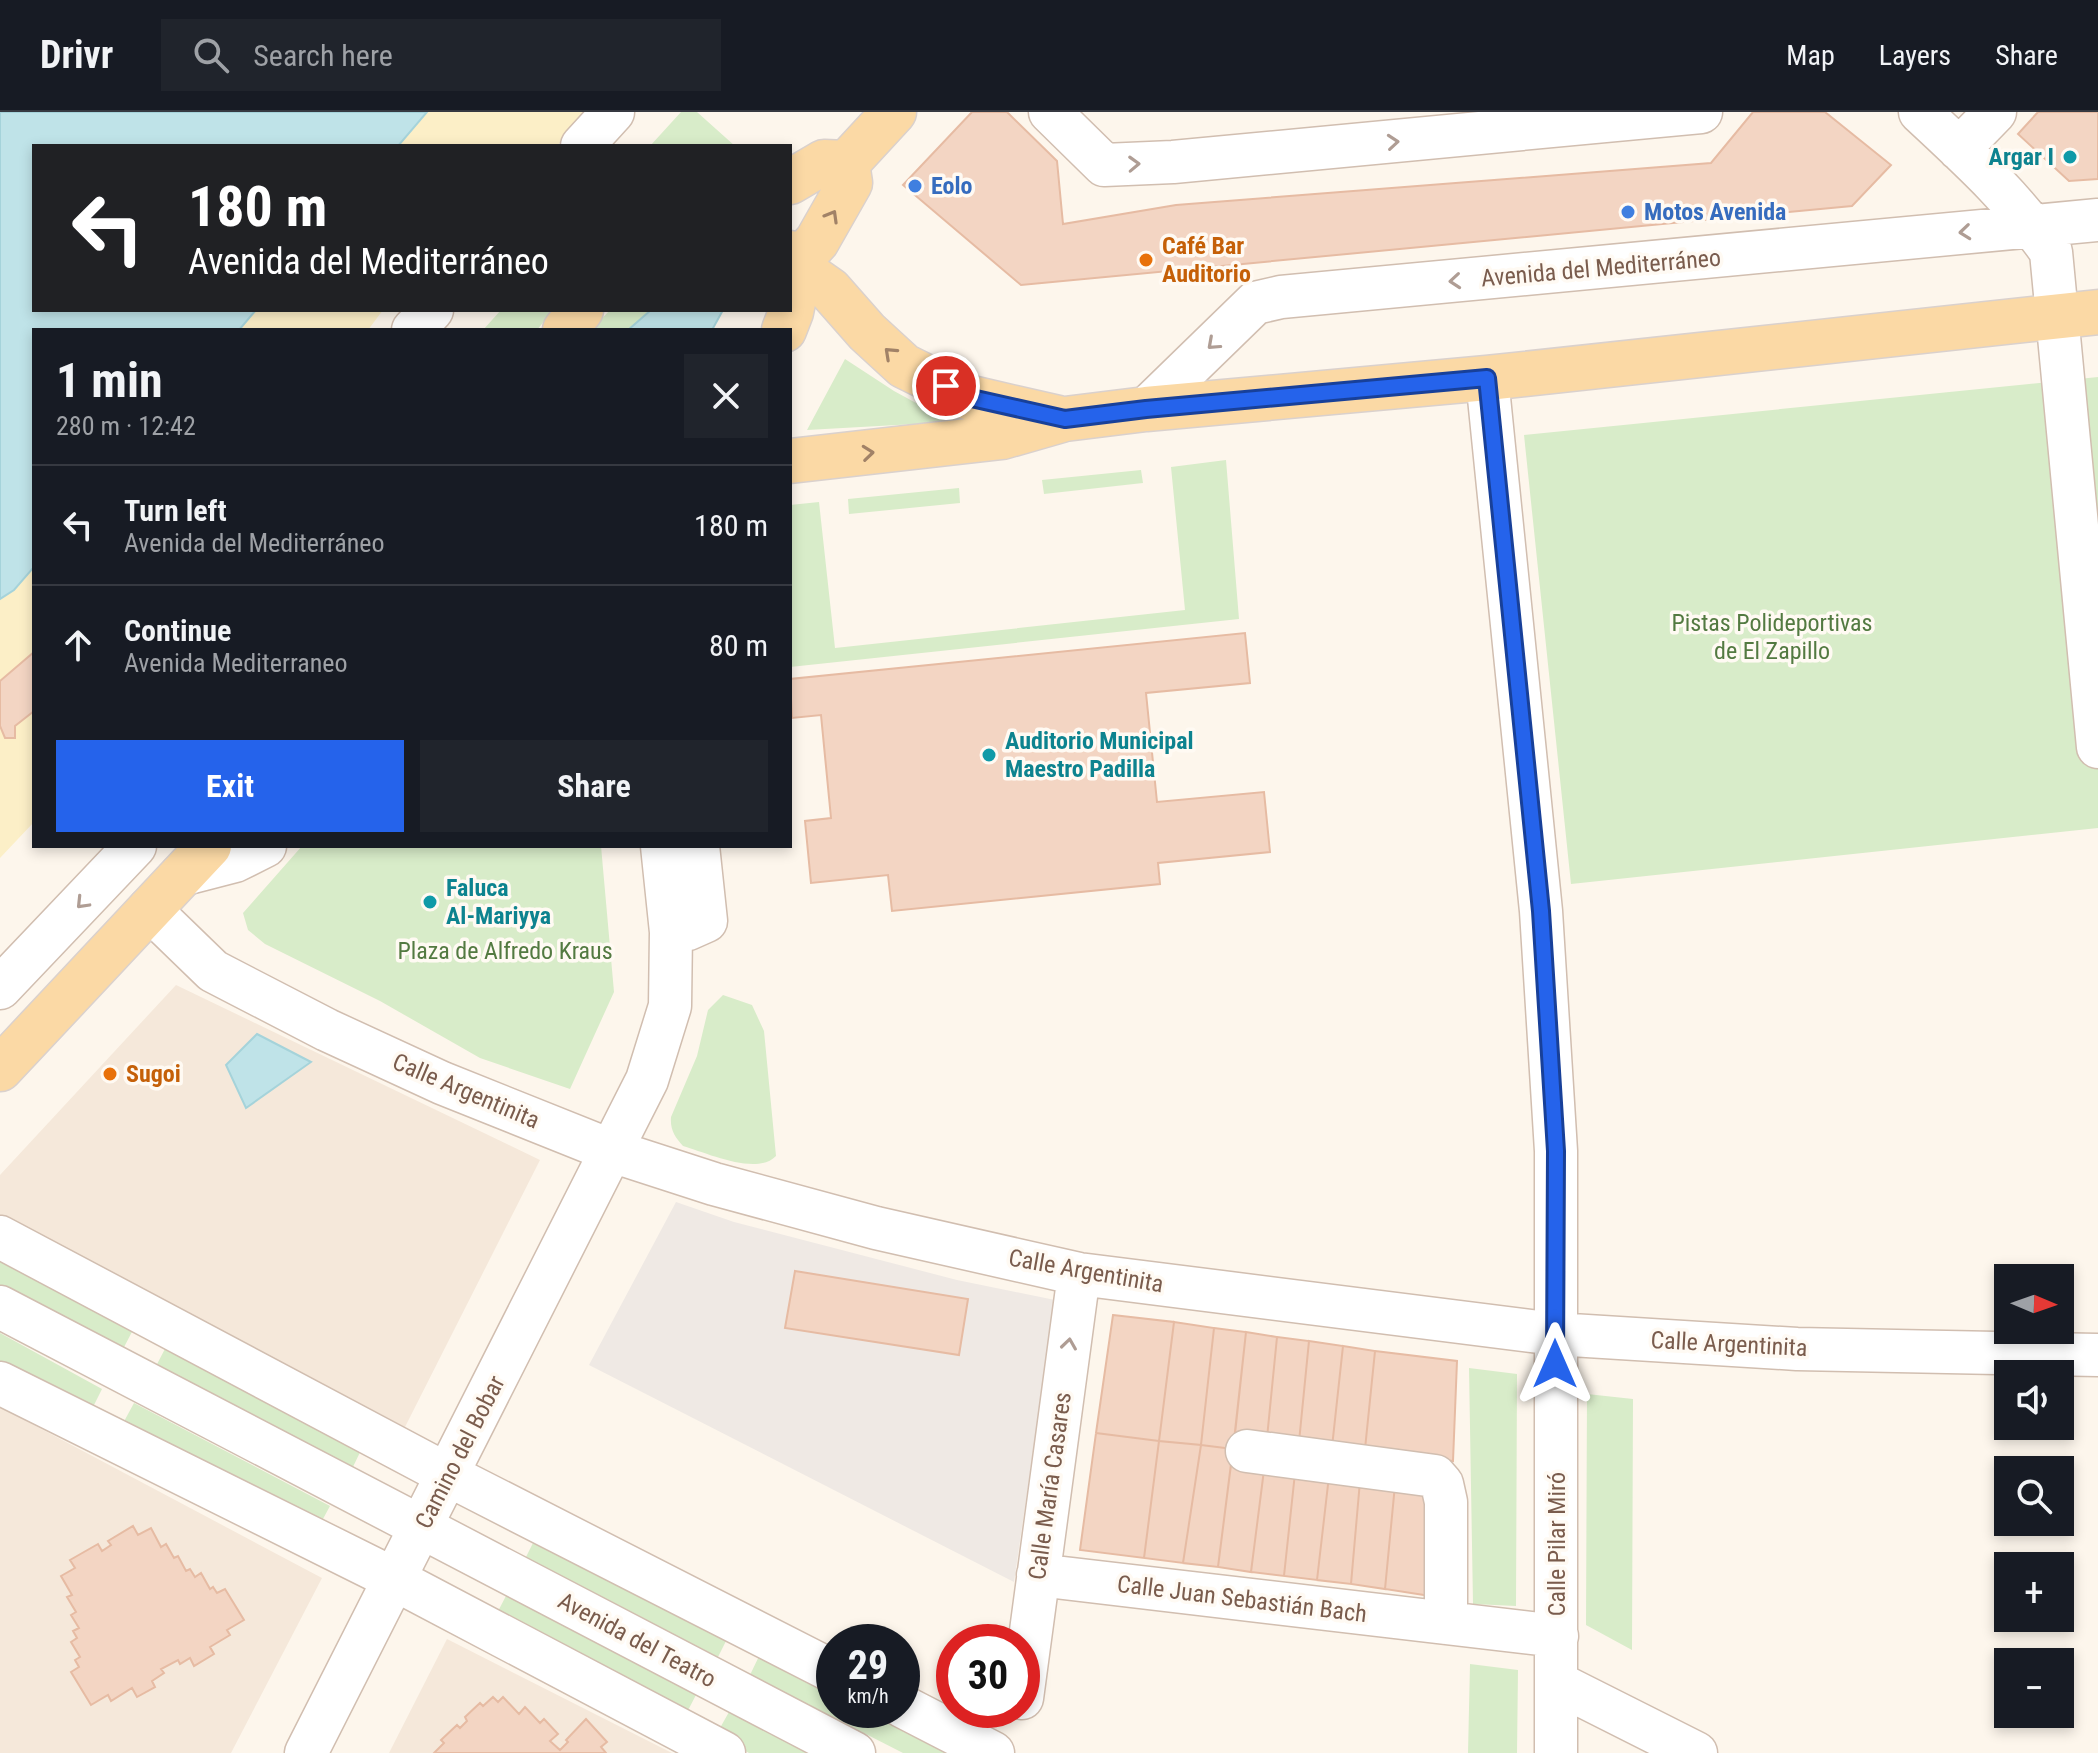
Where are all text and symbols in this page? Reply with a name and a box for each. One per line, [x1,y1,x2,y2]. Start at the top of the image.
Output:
search box [161,19,721,91]
text: Drivr [40,33,113,77]
icon: search [189,33,233,77]
text: Search here [253,38,393,73]
text: Map [1786,39,1835,72]
text: Layers [1879,39,1951,72]
text: Share [1995,39,2058,72]
one-way arrow [1387,134,1400,151]
place label: Argar I [1989,143,2054,171]
marker: Argar I [2061,148,2079,166]
one-way arrow [1128,156,1141,173]
place label: Eolo [931,172,973,200]
text: 180 m [188,174,327,240]
icon: left [56,176,160,280]
marker: Eolo [906,177,924,195]
place label: Motos Avenida [1644,198,1786,226]
marker: Motos Avenida [1619,203,1637,221]
one-way arrow [822,210,837,225]
one-way arrow [1958,224,1971,241]
place label: Café Bar Auditorio [1162,232,1251,288]
text: Avenida del Mediterráneo [188,241,549,283]
street label: Avenida del Mediterráneo [1480,244,1722,292]
marker: Café Bar Auditorio [1137,251,1155,269]
one-way arrow [1448,273,1461,290]
one-way arrow [1207,334,1222,348]
one-way arrow [884,348,899,362]
text: 1 min [56,352,163,409]
pin [912,352,980,420]
button: close [684,354,768,438]
icon: arrive [924,364,968,408]
text: 280 m · 12:42 [56,411,196,441]
one-way arrow [862,445,875,462]
text: Turn left [124,493,227,528]
icon: left [56,503,100,547]
text: 180 m [694,508,768,543]
text: Avenida del Mediterráneo [124,528,385,558]
park label: Pistas Polideportivas de El Zapillo [1671,609,1873,665]
text: Continue [124,613,231,648]
icon: ahead [56,623,100,667]
text: 80 m [709,628,768,663]
text: Avenida Mediterraneo [124,648,348,678]
place label: Auditorio Municipal Maestro Padilla [1005,727,1194,783]
button: Exit [56,740,404,832]
button: Share [420,740,768,832]
marker: Auditorio Municipal Maestro Padilla [980,746,998,764]
place label: Faluca Al-Mariyya [446,874,551,930]
one-way arrow [77,893,91,908]
marker: Faluca Al-Mariyya [421,893,439,911]
park label: Plaza de Alfredo Kraus [397,937,613,965]
street label: Calle Argentinita [388,1047,544,1135]
place label: Sugoi [126,1060,181,1088]
marker: Sugoi [101,1065,119,1083]
street label: Calle Argentinita [1006,1244,1166,1298]
north arrow [1994,1264,2074,1344]
map controls [1994,1264,2074,1728]
position arrow [1513,1322,1597,1406]
street label: Calle Argentinita [1650,1326,1808,1362]
one-way arrow [1060,1337,1077,1350]
button: sound [1994,1360,2074,1440]
street label: Camino del Bobar [409,1371,511,1533]
street label: Calle María Casares [1023,1390,1077,1582]
button: search [1994,1456,2074,1536]
street label: Calle Pilar Miró [1543,1472,1571,1616]
button: + [1994,1552,2074,1632]
street label: Calle Juan Sebastián Bach [1116,1570,1368,1628]
street label: Avenida del Teatro [553,1587,721,1693]
speed limit sign: 30 [936,1624,1040,1728]
text: 29 [848,1642,888,1689]
button: − [1994,1648,2074,1728]
text: km/h [847,1684,889,1708]

